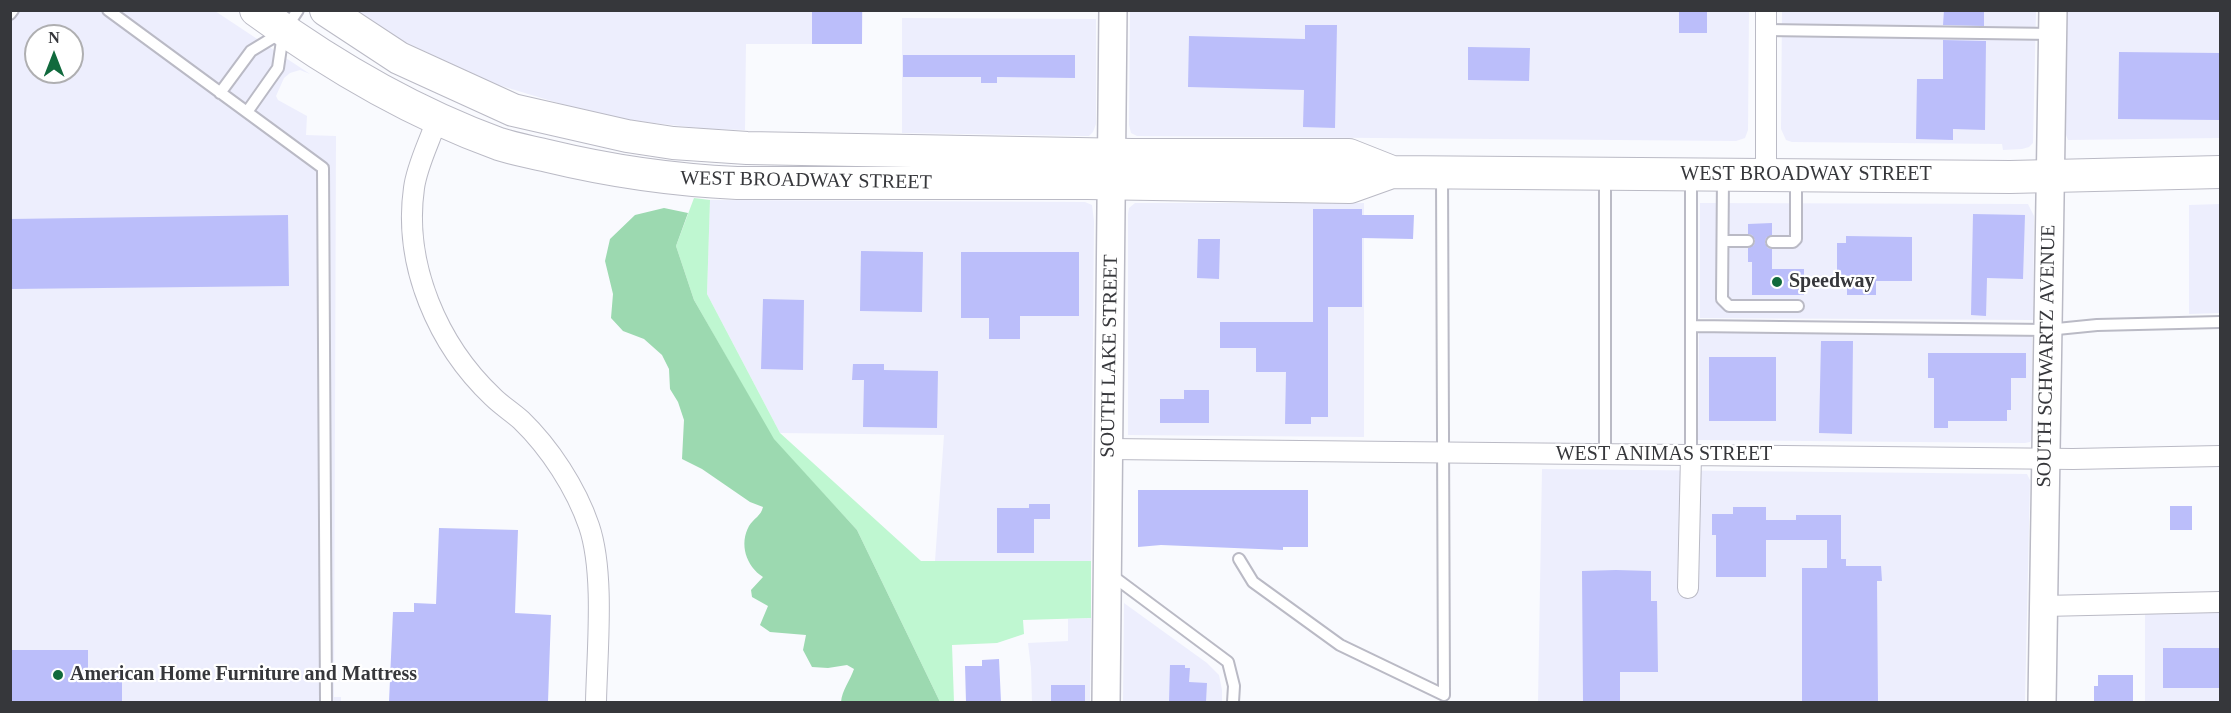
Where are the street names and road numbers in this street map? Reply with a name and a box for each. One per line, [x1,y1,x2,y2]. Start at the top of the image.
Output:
street label: WEST BROADWAY STREET [1680,163,1932,187]
street label: WEST BROADWAY STREET [680,167,932,195]
street label: SOUTH SCHWARTZ AVENUE [2033,224,2061,488]
street label: SOUTH LAKE STREET [1096,254,1124,458]
street label: WEST ANIMAS STREET [1556,443,1772,467]

